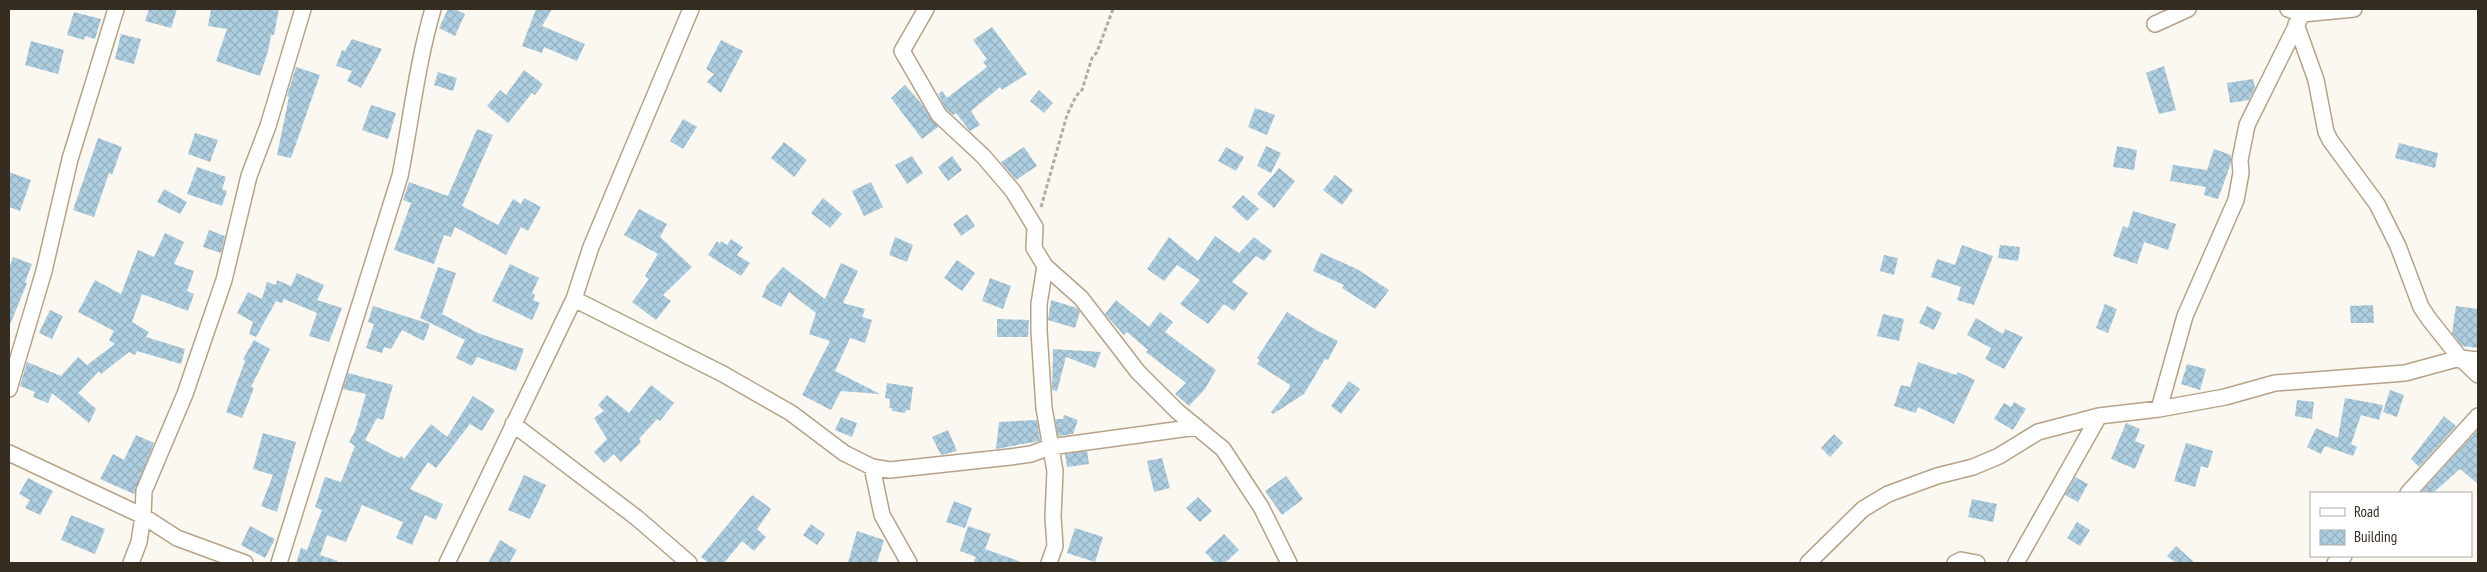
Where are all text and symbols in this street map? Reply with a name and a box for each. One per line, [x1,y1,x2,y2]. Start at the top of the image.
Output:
legend [2310,492,2472,557]
text: Road [2354,502,2380,521]
text: Building [2354,527,2397,546]

